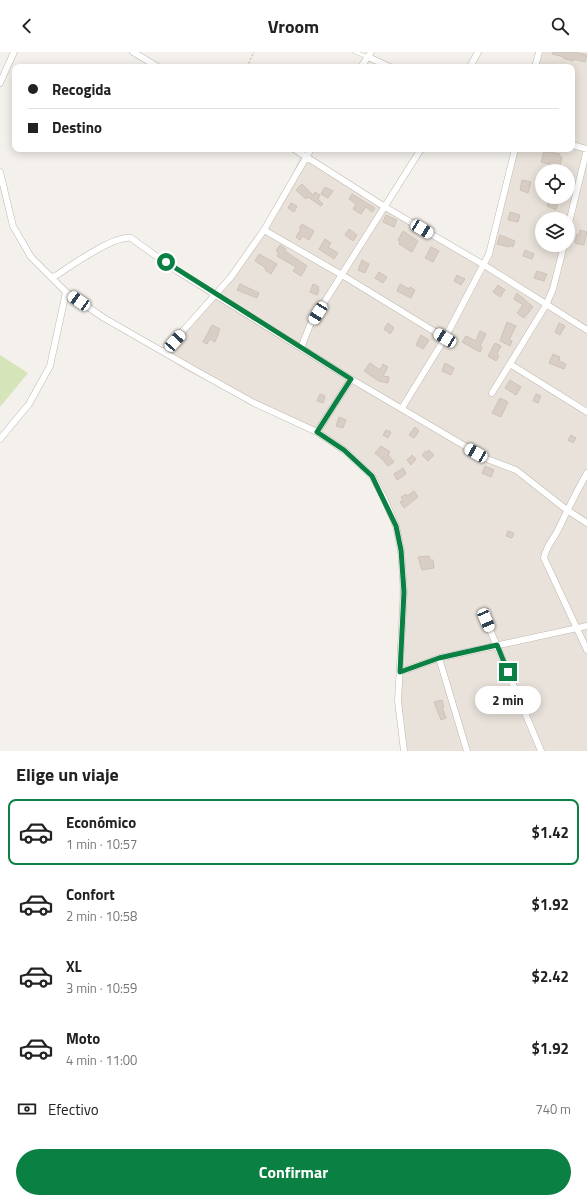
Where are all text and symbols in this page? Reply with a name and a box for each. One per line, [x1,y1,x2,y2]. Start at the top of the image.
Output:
text: Vroom [268,13,319,40]
icon: back [16,15,38,37]
icon: search [549,15,571,37]
text: Recogida [52,78,111,101]
text: Destino [52,116,102,139]
map controls [535,164,575,252]
button: locate [535,164,575,204]
button: layers [535,212,575,252]
car [409,218,435,240]
route start [157,253,175,271]
car [66,289,92,313]
car [307,300,329,326]
car [432,327,458,349]
car [163,328,187,354]
car [463,442,489,464]
car [476,607,496,633]
route end [499,663,517,681]
callout: 2 min [475,686,541,714]
text: 2 min [492,690,524,710]
text: Elige un viaje [16,761,119,788]
text: Económico [66,811,136,834]
icon: car [18,814,54,850]
text: $1.42 [532,821,569,844]
text: 1 min · 10:57 [66,834,137,854]
text: Confort [66,883,115,906]
icon: car [18,886,54,922]
text: $1.92 [532,893,569,916]
text: 2 min · 10:58 [66,906,137,926]
text: XL [66,955,82,978]
icon: car [18,958,54,994]
text: $2.42 [532,965,569,988]
text: 3 min · 10:59 [66,978,137,998]
text: Moto [66,1027,100,1050]
icon: car [18,1030,54,1066]
text: $1.92 [532,1037,569,1060]
text: 4 min · 11:00 [66,1050,137,1070]
icon: cash [16,1098,38,1120]
text: Efectivo [48,1098,99,1121]
text: 740 m [535,1099,571,1119]
button: Confirmar [16,1149,571,1195]

